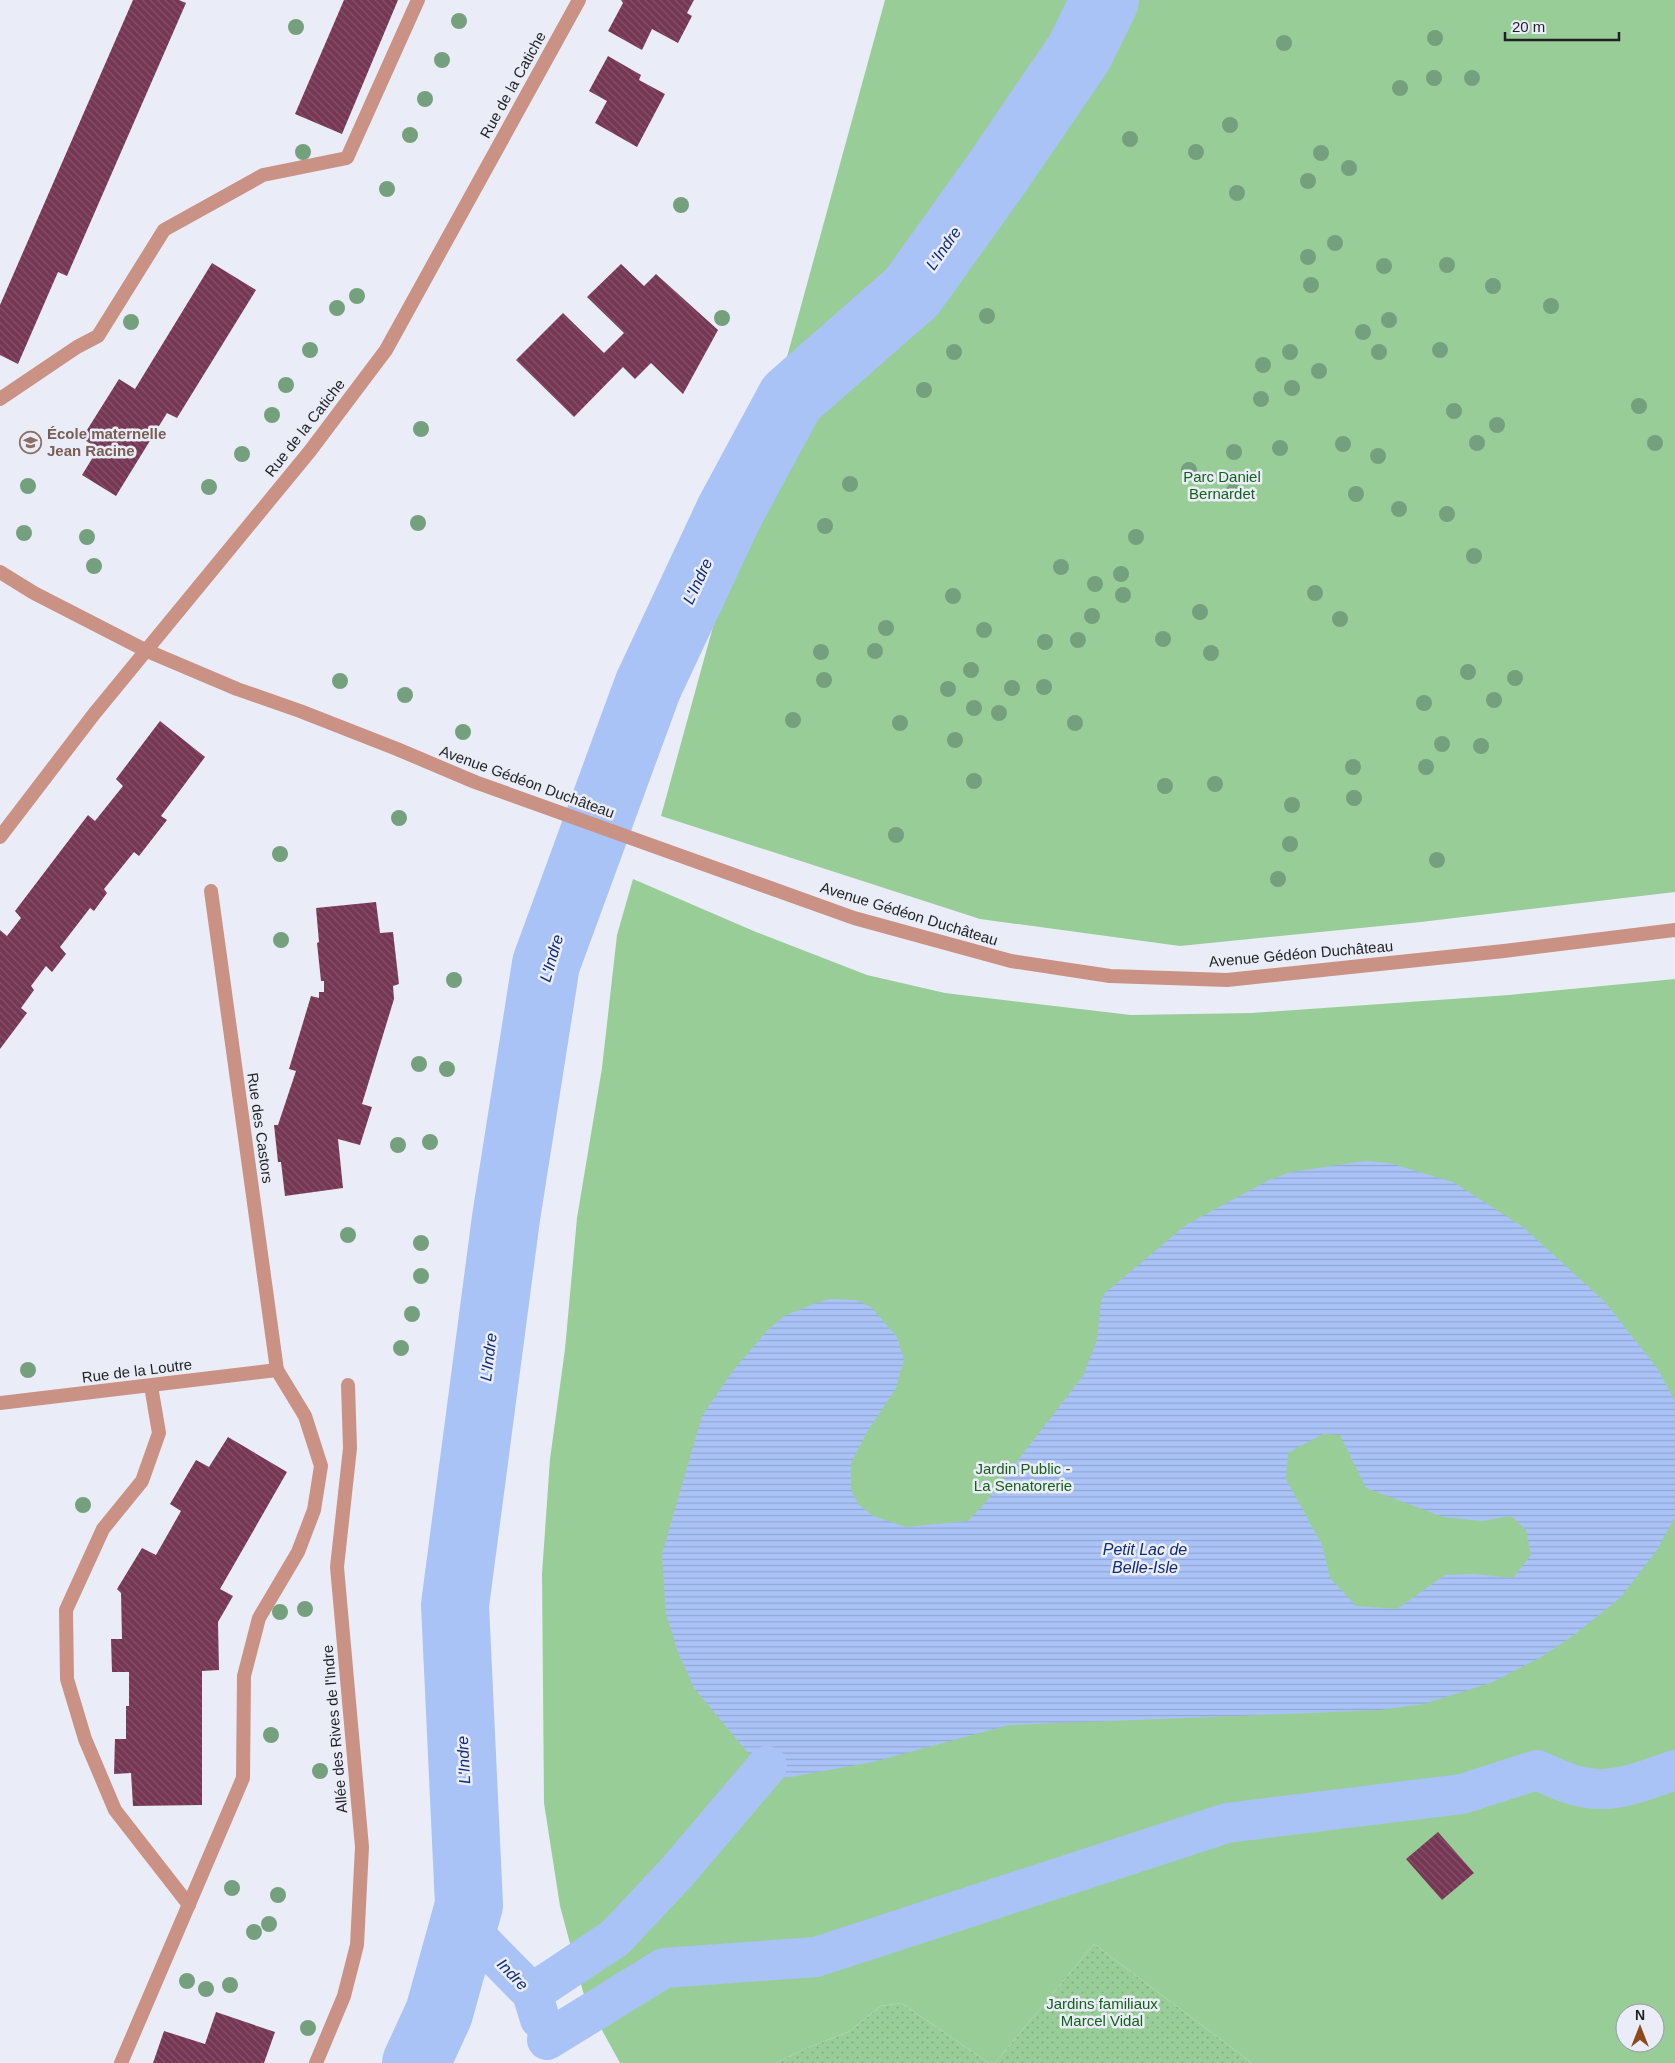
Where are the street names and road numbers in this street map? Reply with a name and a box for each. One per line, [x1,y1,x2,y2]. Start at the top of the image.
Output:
street label: Rue de la Catiche [476,28,549,141]
street label: Rue de la Catiche [261,375,348,480]
street label: Avenue Gédéon Duchâteau [437,742,617,821]
street label: Avenue Gédéon Duchâteau [818,878,1000,949]
street label: Avenue Gédéon Duchâteau [1208,937,1394,970]
street label: Rue des Castors [244,1071,277,1184]
street label: Rue de la Loutre [81,1355,193,1386]
street label: Allée des Rives de l'Indre [319,1644,350,1814]

